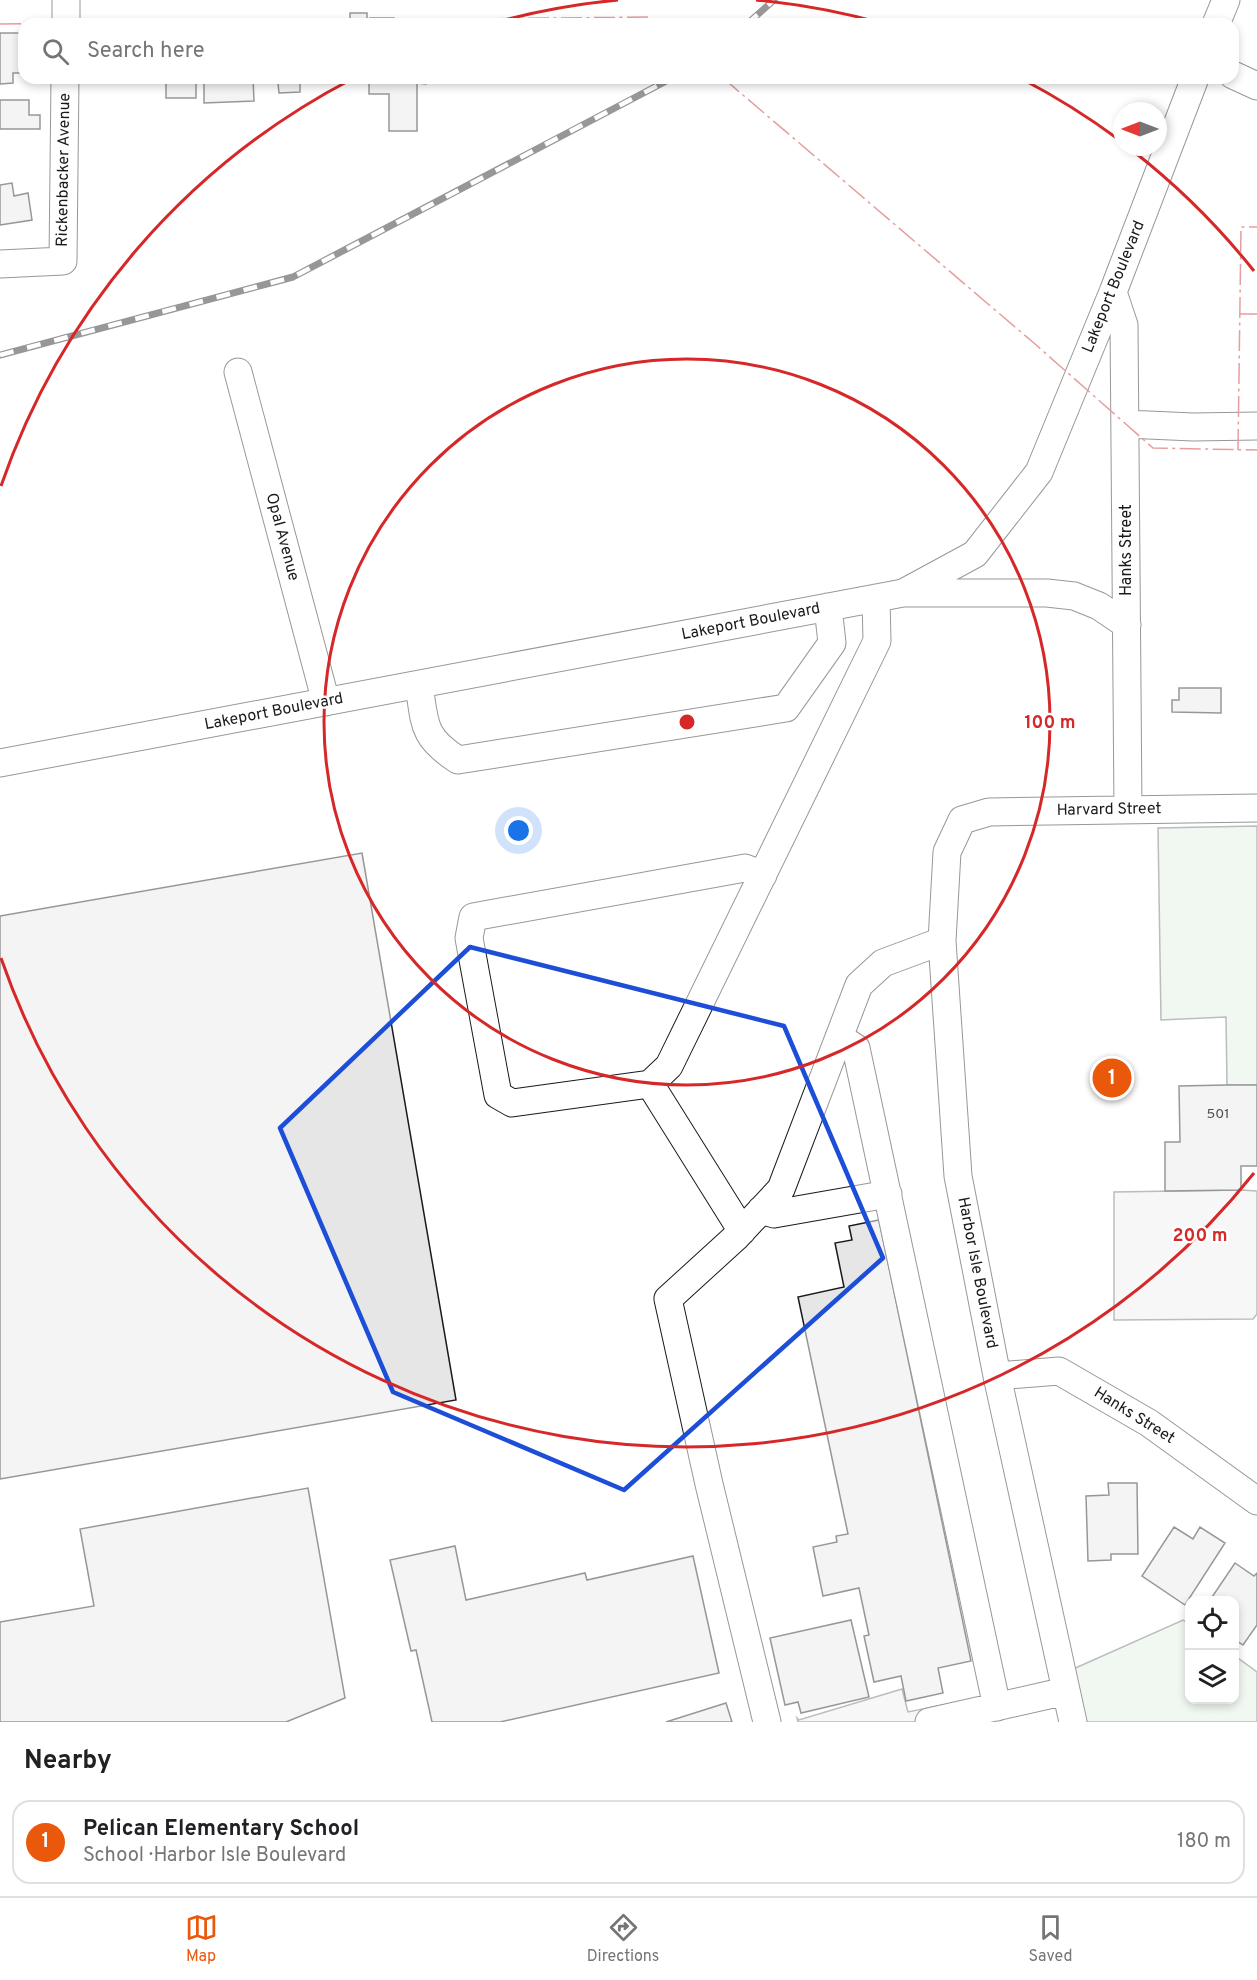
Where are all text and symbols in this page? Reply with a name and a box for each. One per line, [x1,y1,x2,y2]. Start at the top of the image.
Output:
search box [18,18,1239,84]
icon: search [39,35,72,68]
text: Search here [87,38,205,65]
street label: Rickenbacker Avenue [53,93,75,247]
north arrow [1113,102,1167,156]
street label: Lakeport Boulevard [1078,218,1150,356]
street label: Opal Avenue [261,491,303,583]
street label: Hanks Street [1117,504,1137,596]
street label: Lakeport Boulevard [680,599,822,645]
street label: Lakeport Boulevard [203,689,345,735]
centre of rings [677,712,697,732]
text: 100 m [1024,712,1076,735]
street label: Harvard Street [1056,799,1162,821]
your location [504,816,533,845]
pin: 1 [1092,1056,1132,1100]
house number: 501 [1207,1106,1229,1123]
street label: Harbor Isle Boulevard [952,1195,1002,1351]
text: 200 m [1172,1225,1228,1248]
street label: Hanks Street [1090,1383,1178,1449]
map controls [1185,1596,1239,1704]
button: locate [1185,1596,1239,1650]
button: layers [1185,1650,1239,1704]
text: Nearby [24,1745,112,1778]
text: Pelican Elementary School [83,1816,359,1843]
text: 1 [42,1829,50,1855]
text: 180 m [1177,1829,1231,1855]
text: School · Harbor Isle Boulevard [83,1843,346,1869]
tab: Map [185,1911,218,1967]
tab: Directions [587,1911,659,1967]
tab: Saved [1028,1911,1072,1967]

